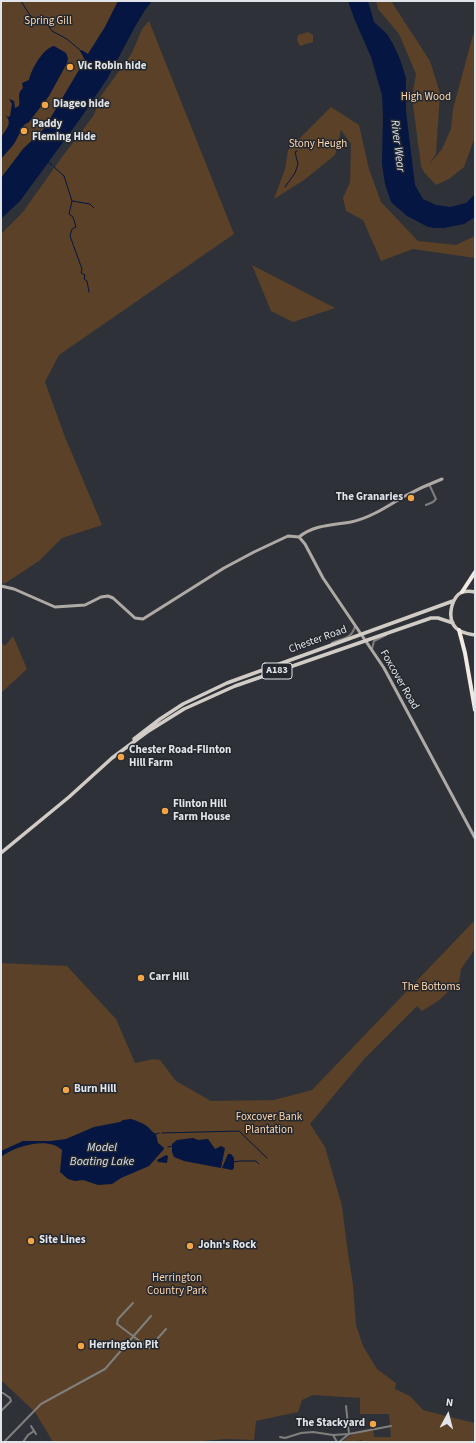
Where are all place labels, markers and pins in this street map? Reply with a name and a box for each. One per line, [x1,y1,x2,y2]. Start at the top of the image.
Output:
place label: Vic Robin hide [78,60,146,74]
marker: Vic Robin hide [65,62,75,72]
place label: Diageo hide [53,98,110,112]
marker: Diageo hide [40,100,50,110]
place label: Paddy Fleming Hide [32,118,96,144]
marker: Paddy Fleming Hide [19,126,29,136]
place label: The Granaries [336,491,403,505]
marker: The Granaries [406,493,416,503]
place label: Chester Road-Flinton Hill Farm [129,744,231,770]
marker: Chester Road-Flinton Hill Farm [116,752,126,762]
place label: Flinton Hill Farm House [173,798,230,824]
marker: Flinton Hill Farm House [160,806,170,816]
place label: Carr Hill [149,971,189,985]
marker: Carr Hill [136,973,146,983]
place label: Burn Hill [74,1083,117,1097]
marker: Burn Hill [61,1085,71,1095]
place label: Site Lines [39,1234,86,1248]
marker: Site Lines [26,1236,36,1246]
place label: John's Rock [198,1239,256,1253]
marker: John's Rock [185,1241,195,1251]
place label: Herrington Pit [89,1339,158,1353]
marker: Herrington Pit [76,1341,86,1351]
place label: The Stackyard [296,1417,365,1431]
marker: The Stackyard [368,1419,378,1429]

